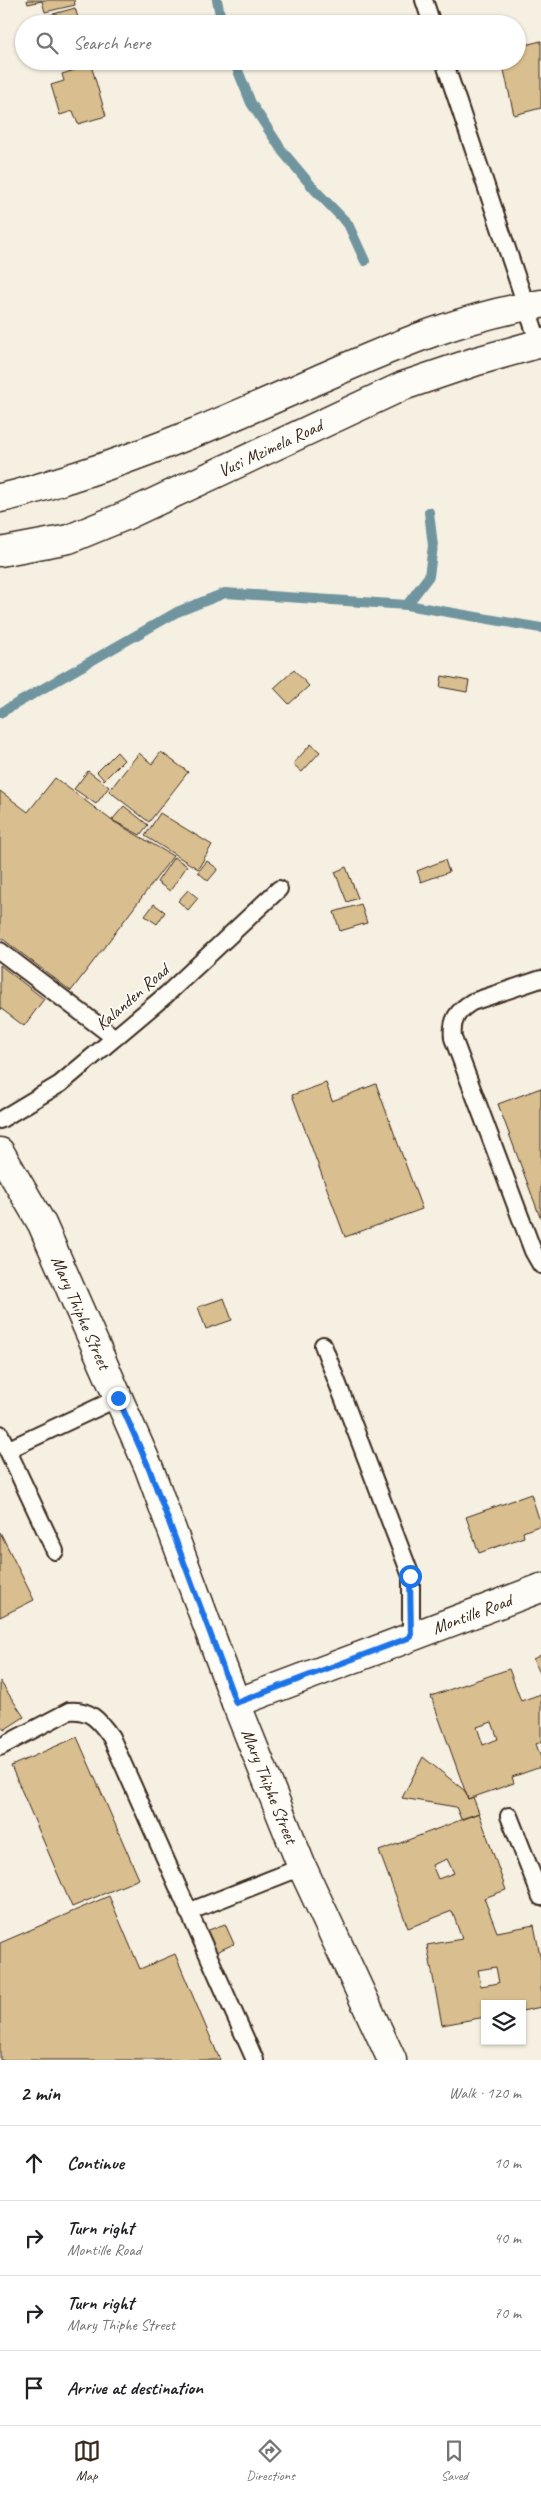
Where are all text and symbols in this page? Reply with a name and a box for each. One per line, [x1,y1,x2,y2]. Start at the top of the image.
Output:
search box [15,15,526,70]
icon: search [33,29,61,57]
text: Search here [73,31,150,55]
street label: Vusi Mzimela Road [215,413,328,482]
street label: Kalanden Road [91,957,175,1035]
street label: Mary Thiphe Street [46,1252,116,1375]
route end [107,1387,130,1410]
route start [399,1565,422,1588]
street label: Montille Road [429,1588,517,1639]
street label: Mary Thiphe Street [237,1726,303,1849]
map controls [481,2000,526,2045]
button: layers [481,2000,526,2045]
text: 2 min [20,2080,60,2106]
text: Walk · 120 m [449,2083,521,2103]
icon: ahead [20,2149,48,2177]
text: Continue [67,2151,124,2175]
text: 10 m [494,2153,521,2173]
text: Turn right [67,2216,134,2240]
icon: right [20,2224,48,2252]
text: 40 m [494,2228,521,2248]
text: Montille Road [67,2240,141,2260]
text: Turn right [67,2291,134,2315]
icon: right [20,2299,48,2327]
text: 70 m [494,2303,521,2323]
text: Mary Thiphe Street [67,2315,175,2335]
icon: arrive [20,2374,48,2402]
text: Arrive at destination [67,2376,203,2400]
tab: Map [73,2437,101,2484]
tab: Directions [246,2437,295,2484]
tab: Saved [440,2437,468,2484]

